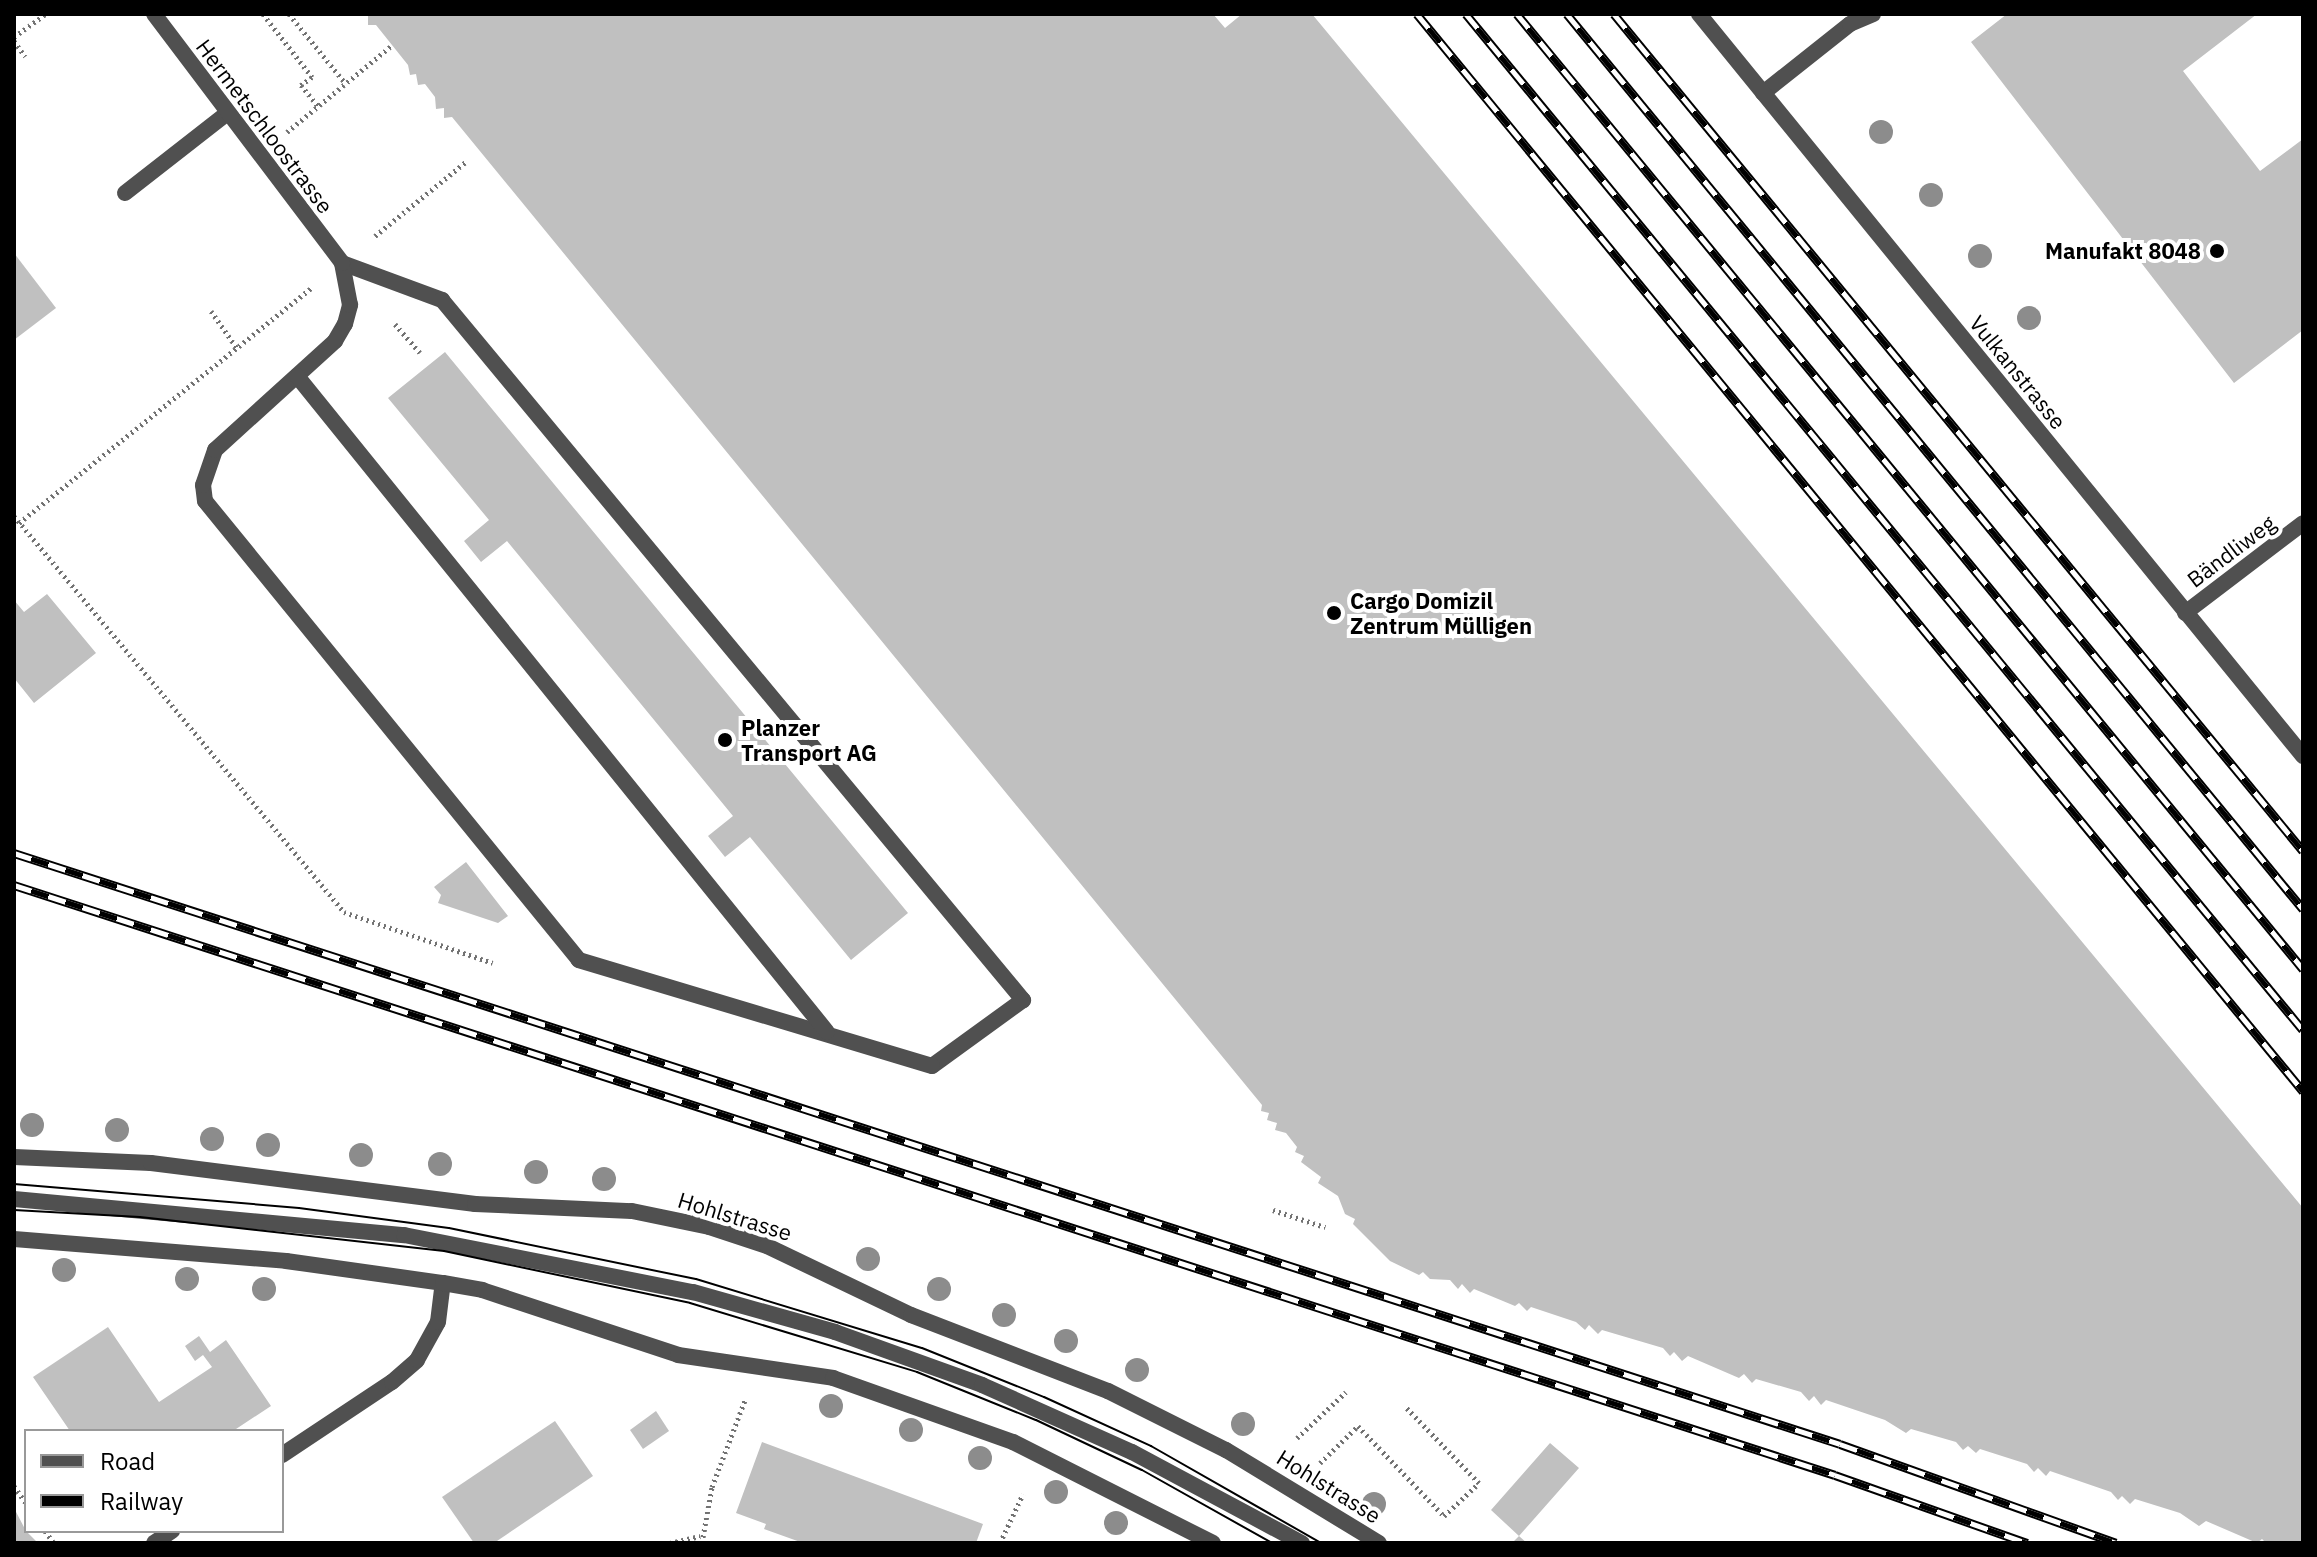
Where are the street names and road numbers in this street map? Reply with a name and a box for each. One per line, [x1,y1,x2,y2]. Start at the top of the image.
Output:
street label: Hermetschloostrasse [191,34,339,218]
street label: Vulkanstrasse [1964,310,2072,434]
street label: Bändliweg [2182,509,2280,593]
street label: Hohlstrasse [675,1186,795,1246]
street label: Hohlstrasse [1272,1444,1386,1528]

